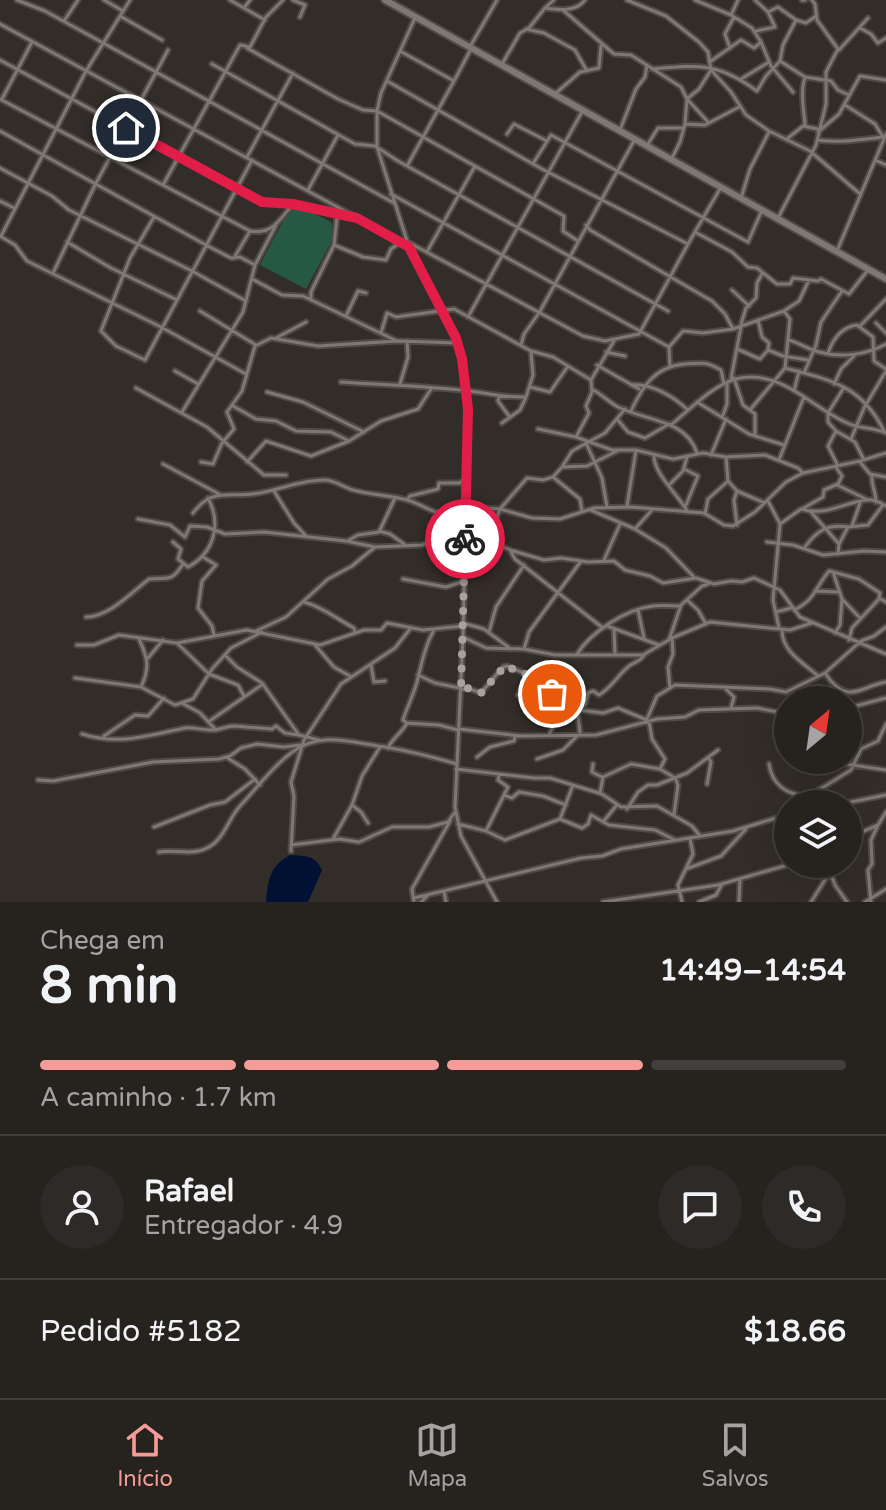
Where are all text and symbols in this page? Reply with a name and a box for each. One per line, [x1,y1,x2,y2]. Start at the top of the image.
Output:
pin [92,94,160,162]
icon: home [104,106,148,150]
courier [425,499,505,579]
icon: bike [443,517,487,561]
pin [518,660,586,728]
icon: bag [530,672,574,716]
north arrow [774,686,862,774]
map controls [774,686,862,878]
button: layers [774,790,862,878]
text: Chega em [40,925,165,956]
text: 14:49–14:54 [659,952,846,989]
text: 8 min [40,954,179,1017]
text: A caminho · 1.7 km [40,1082,277,1113]
button: person [40,1165,124,1249]
button: chat [658,1165,742,1249]
button: phone [762,1165,846,1249]
text: Rafael [144,1173,234,1210]
text: Entregador · 4.9 [144,1210,343,1241]
text: Pedido #5182 [40,1313,242,1350]
text: $18.66 [744,1313,846,1350]
tab: Início [117,1418,173,1492]
tab: Mapa [407,1418,467,1492]
tab: Salvos [702,1418,769,1492]

